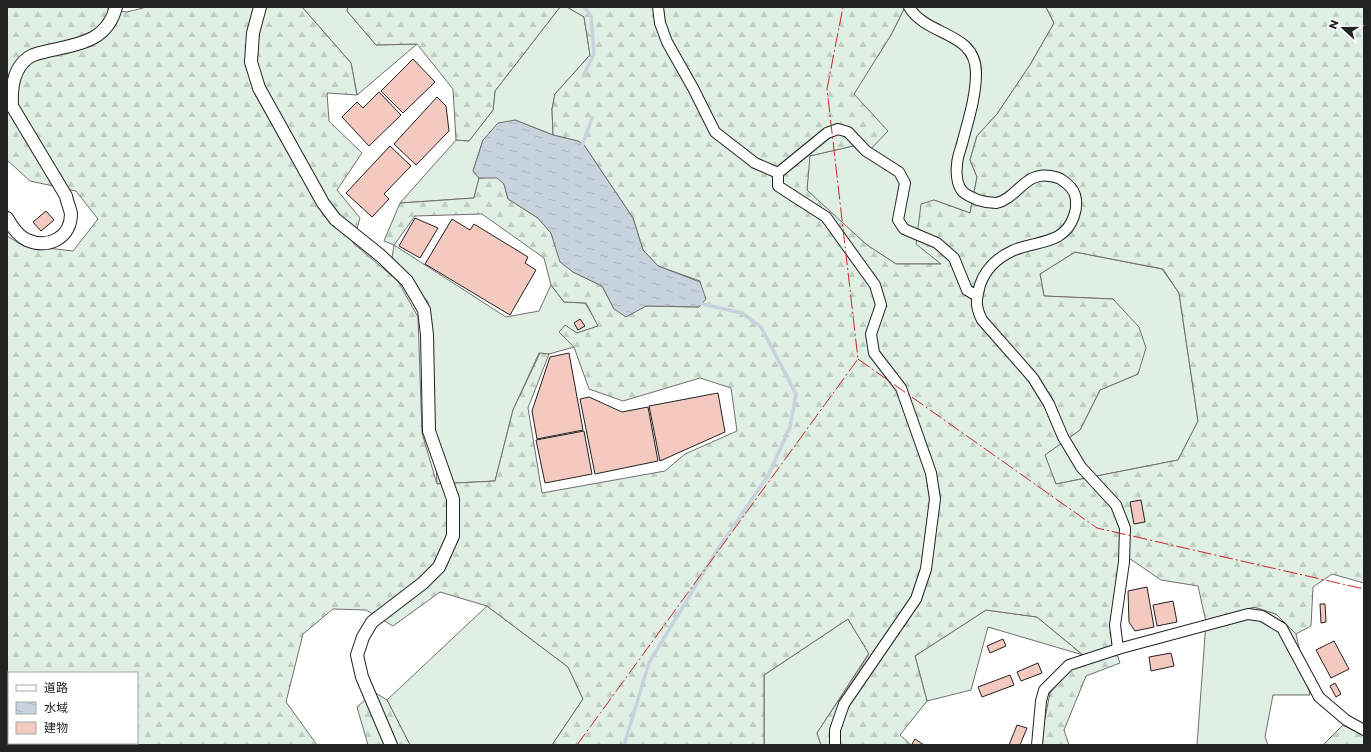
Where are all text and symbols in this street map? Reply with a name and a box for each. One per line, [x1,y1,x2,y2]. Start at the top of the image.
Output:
north arrow [1323,8,1363,48]
text: N [1326,18,1342,31]
legend [8,672,138,744]
text: 道路 [44,680,68,695]
text: 水域 [44,700,68,715]
text: 建物 [44,720,68,735]

